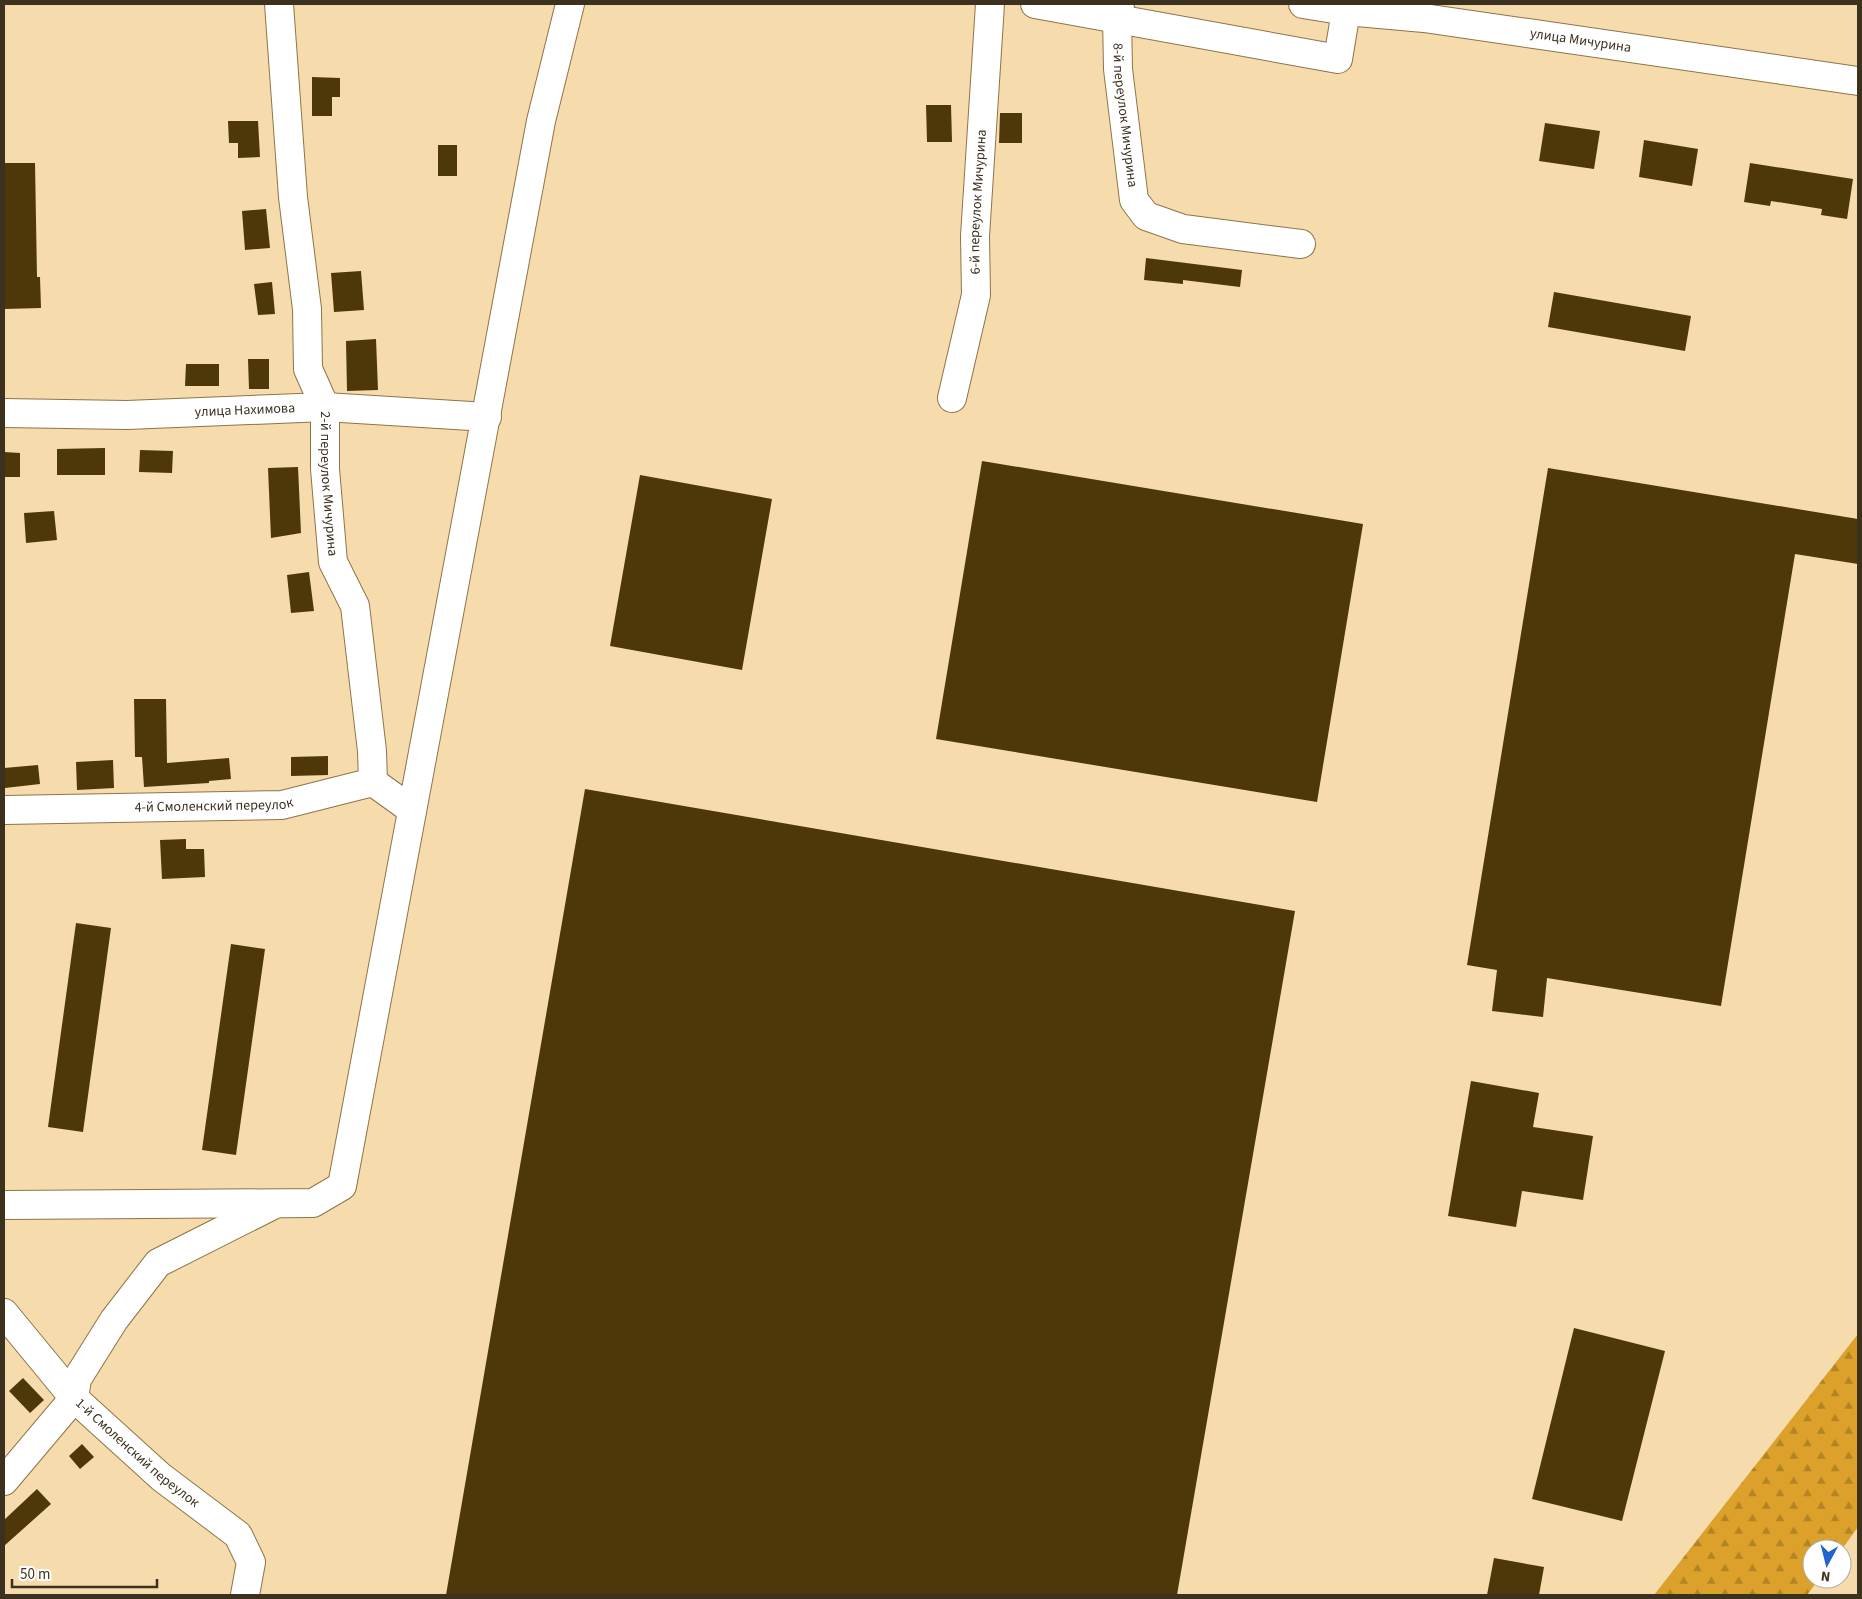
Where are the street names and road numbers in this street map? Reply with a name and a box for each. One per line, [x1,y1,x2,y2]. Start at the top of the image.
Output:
street label: улица Мичурина [1529,23,1632,58]
street label: 8-й переулок Мичурина [1108,43,1142,189]
street label: 6-й переулок Мичурина [965,129,992,275]
street label: улица Нахимова [194,398,296,422]
street label: 2-й переулок Мичурина [315,411,342,557]
street label: 4-й Смоленский переулок [134,793,295,818]
street label: 1-й Смоленский переулок [71,1394,204,1513]

